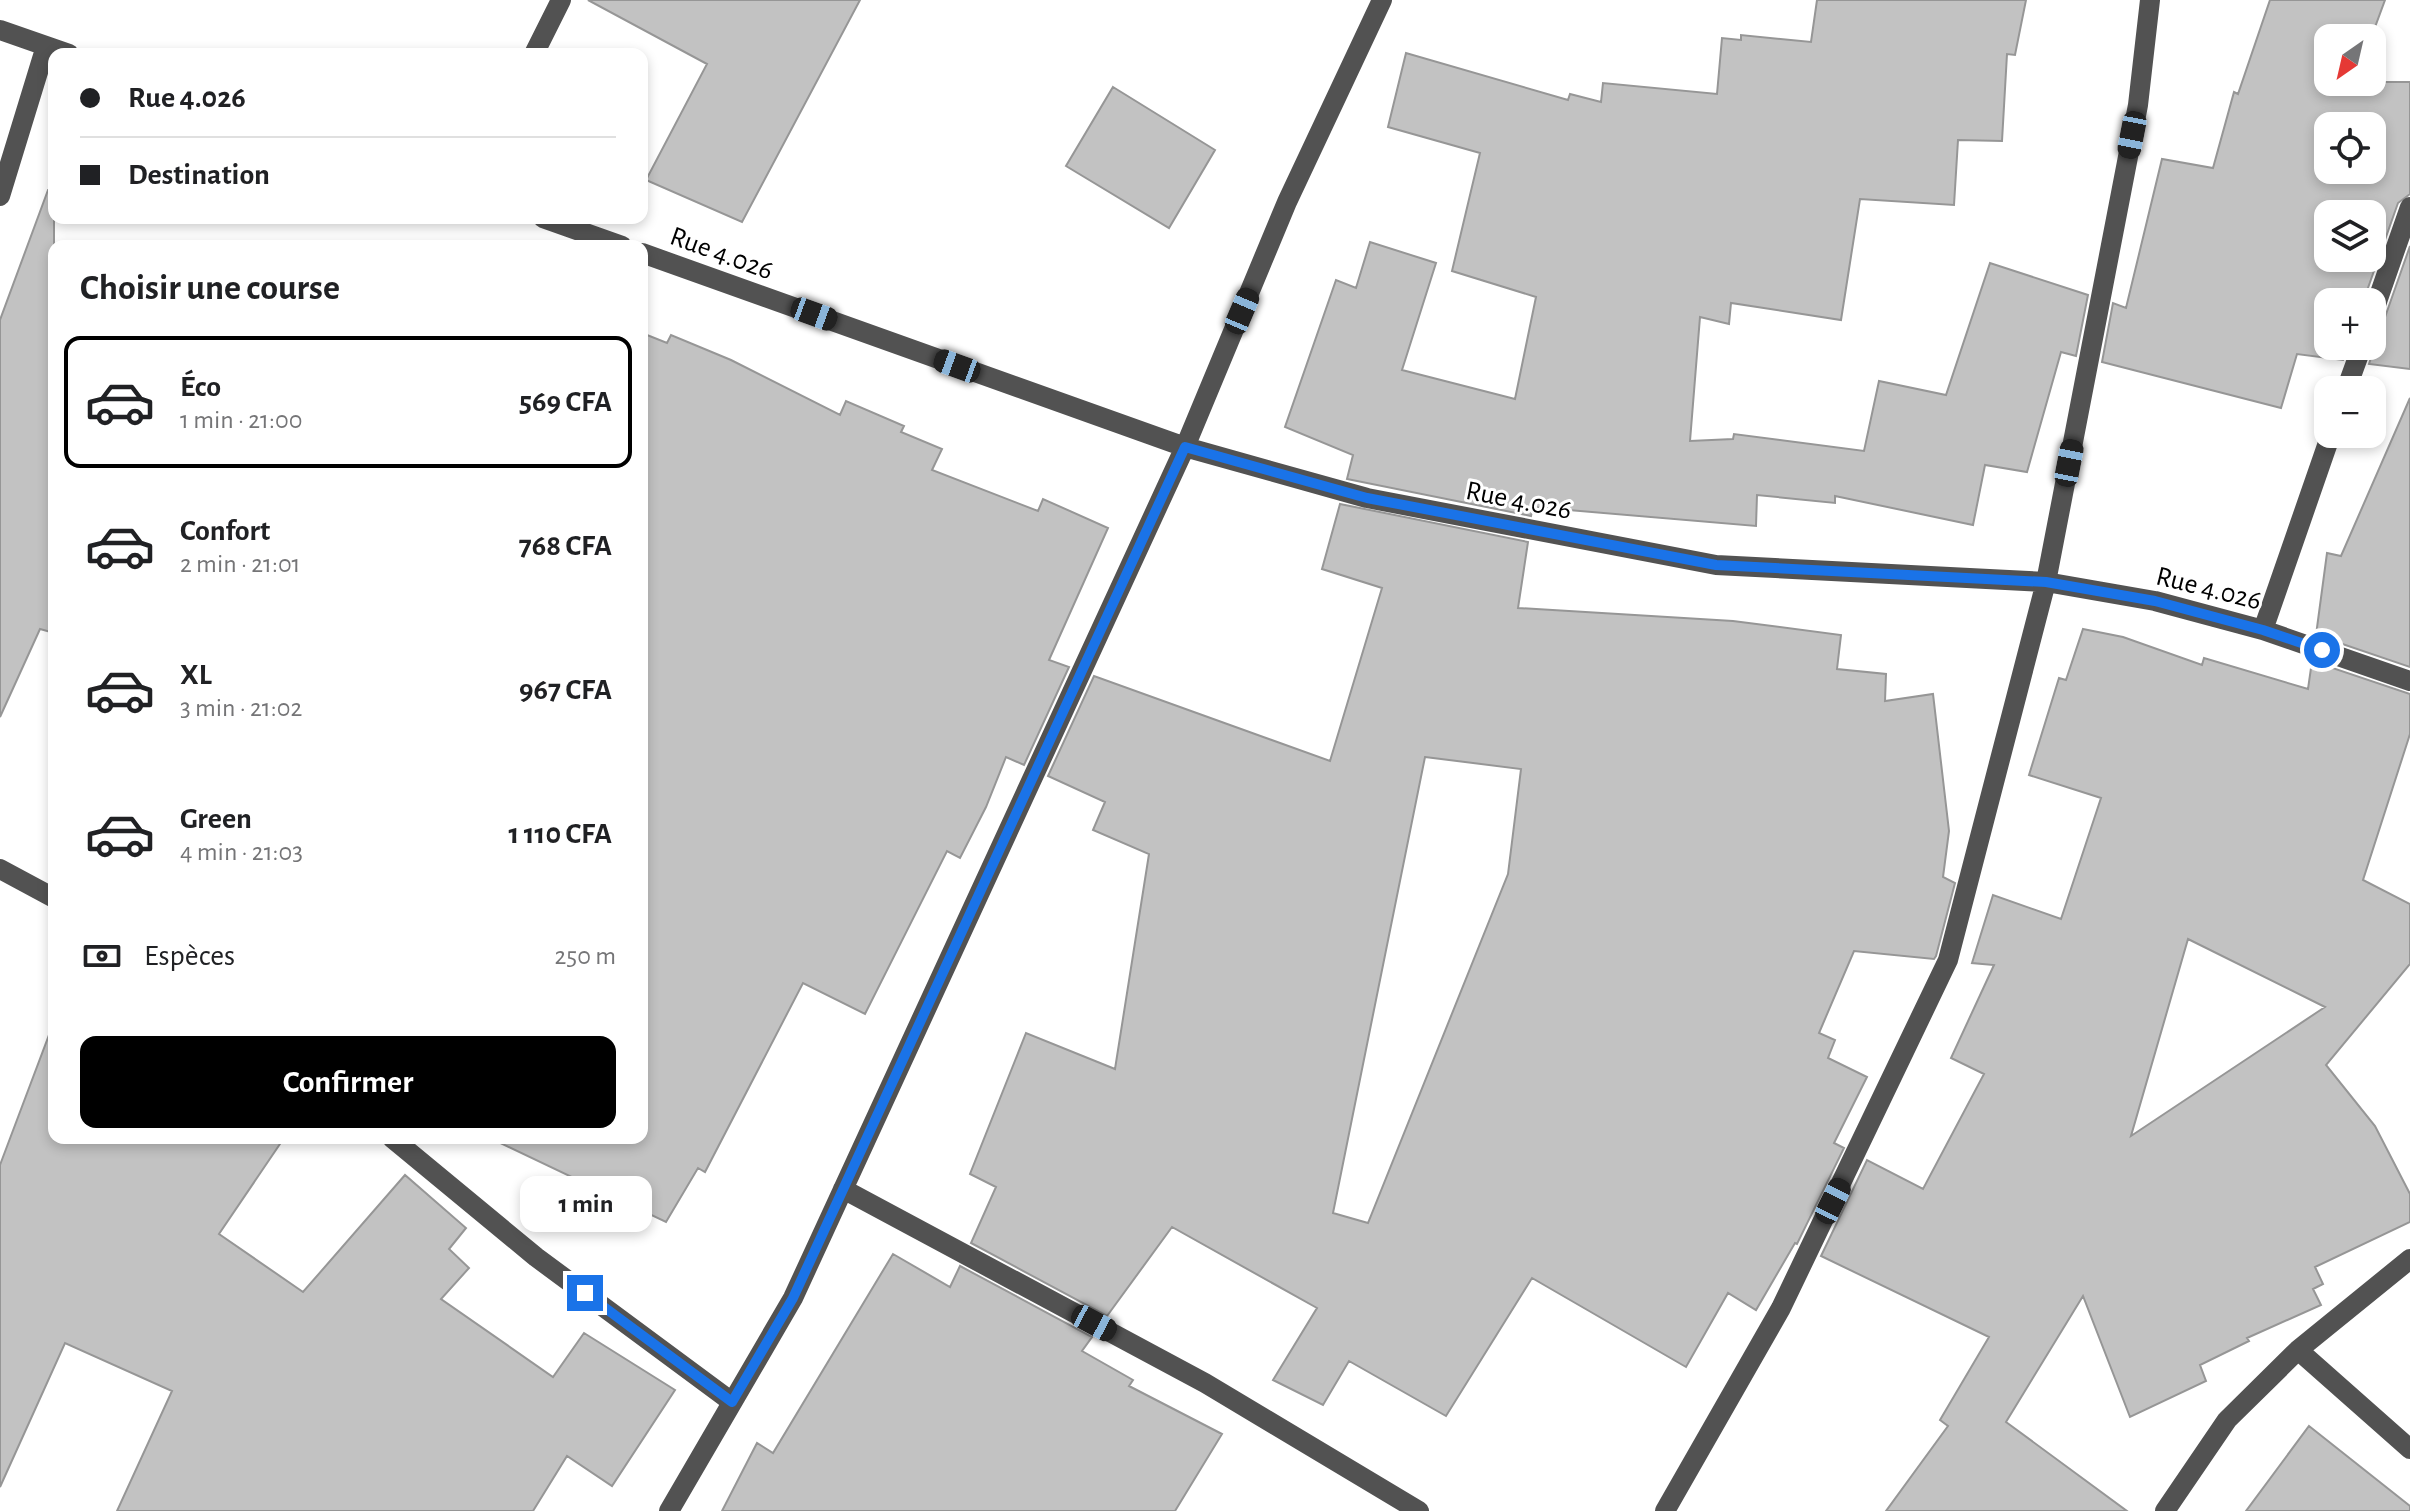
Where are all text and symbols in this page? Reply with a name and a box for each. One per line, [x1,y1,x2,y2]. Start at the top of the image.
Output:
north arrow [2314,24,2386,96]
map controls [2314,24,2386,448]
text: Rue 4.026 [128,83,246,113]
car [2116,109,2148,161]
button: locate [2314,112,2386,184]
text: Destination [128,160,270,190]
button: layers [2314,200,2386,272]
street label: Rue 4.026 [666,222,777,285]
text: Choisir une course [80,270,340,306]
car [1222,284,1262,338]
button: + [2314,288,2386,360]
car [787,295,841,333]
car [930,347,984,385]
icon: car [84,366,156,438]
text: Éco [180,372,221,402]
button: − [2314,376,2386,448]
text: 569 CFA [519,387,612,417]
text: 1 min · 21:00 [180,407,302,433]
car [2053,437,2085,489]
street label: Rue 4.026 [1463,477,1574,525]
icon: car [84,510,156,582]
text: Confort [180,516,270,546]
text: 768 CFA [519,531,612,561]
text: 2 min · 21:01 [180,551,301,577]
street label: Rue 4.026 [2153,562,2264,616]
route start [2304,632,2340,668]
icon: car [84,654,156,726]
text: XL [180,660,212,690]
text: 967 CFA [519,675,612,705]
text: 3 min · 21:02 [180,695,302,721]
icon: car [84,798,156,870]
text: Green [180,804,252,834]
text: 1 110 CFA [508,819,612,849]
text: 4 min · 21:03 [180,839,303,865]
icon: cash [80,934,124,978]
text: Espèces [144,941,235,971]
text: 250 m [554,943,616,969]
button: Confirmer [80,1036,616,1128]
car [1812,1174,1854,1228]
callout: 1 min [519,1177,651,1233]
text: 1 min [559,1191,613,1217]
route end [567,1275,603,1311]
car [1067,1301,1121,1345]

